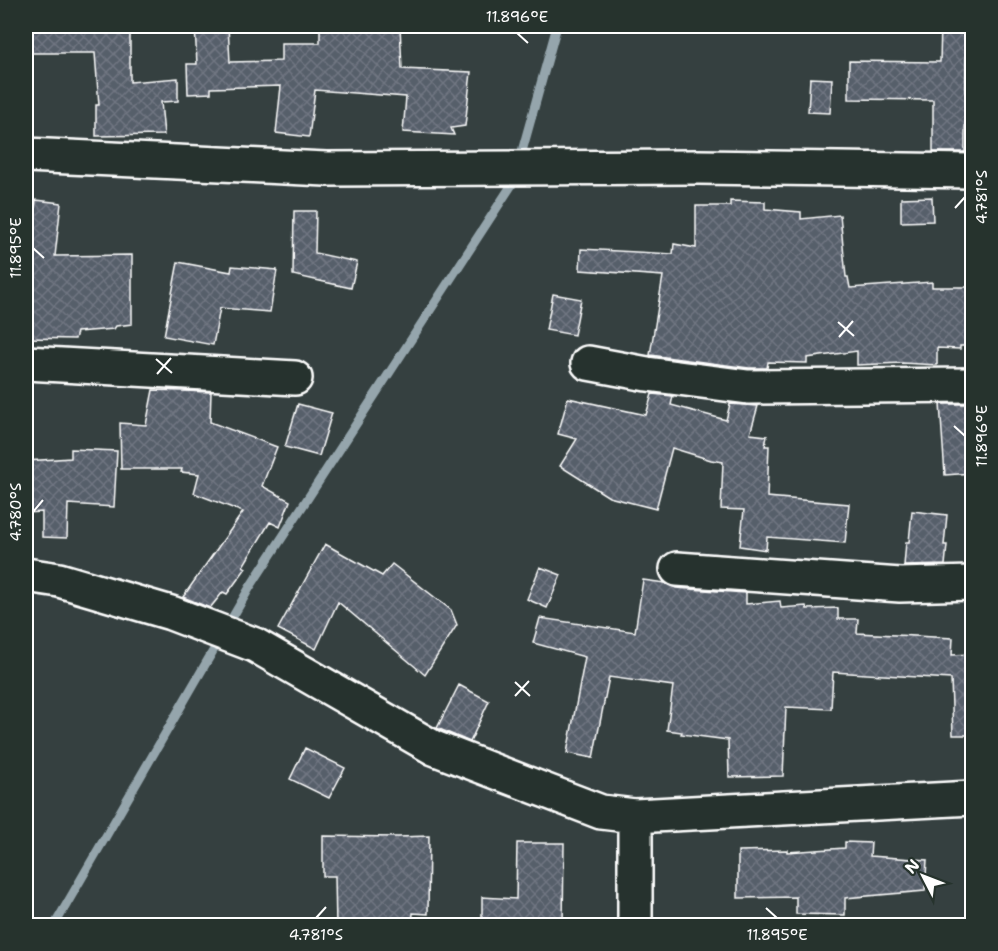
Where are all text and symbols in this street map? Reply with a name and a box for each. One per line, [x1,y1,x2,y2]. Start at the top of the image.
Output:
text: 11.896°E [486,7,548,27]
text: 4.781°S [972,170,992,224]
text: 11.895°E [6,217,26,279]
text: 11.896°E [972,405,992,467]
text: 4.780°S [6,483,26,541]
north arrow [893,846,953,906]
text: N [900,855,924,878]
text: 4.781°S [289,925,343,945]
text: 11.895°E [746,925,808,945]

